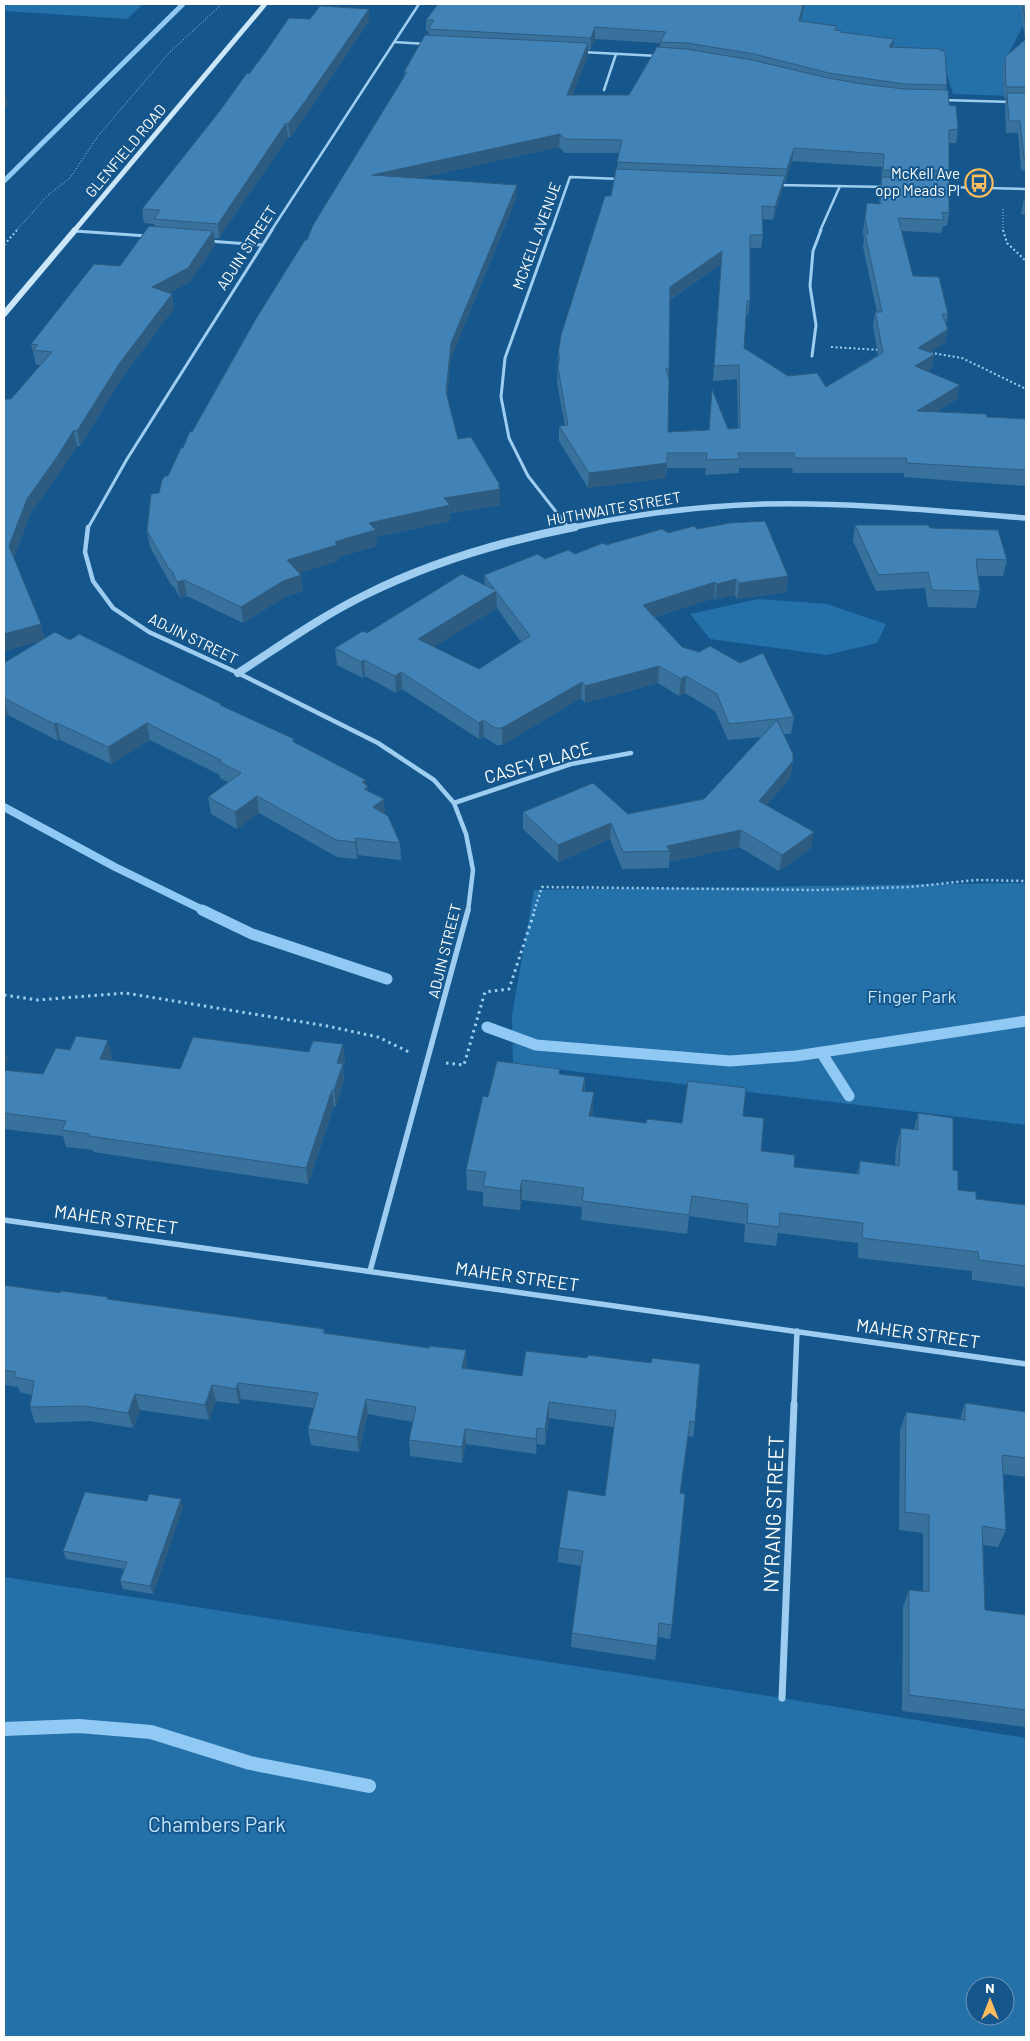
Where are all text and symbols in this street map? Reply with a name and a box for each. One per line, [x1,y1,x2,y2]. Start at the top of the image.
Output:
street label: GLENFIELD ROAD [81,100,169,201]
place label: McKell Ave opp Meads Pl [875,164,960,199]
bus stop icon: McKell Ave opp Meads Pl [964,168,994,198]
street label: MCKELL AVENUE [508,179,564,292]
street label: ADJIN STREET [212,202,280,293]
street label: HUTHWAITE STREET [545,487,682,529]
street label: ADJIN STREET [146,609,241,667]
street label: CASEY PLACE [482,736,594,788]
street label: ADJIN STREET [424,902,464,1000]
park label: Finger Park [867,985,957,1007]
street label: MAHER STREET [53,1199,179,1239]
street label: MAHER STREET [454,1256,580,1296]
street label: MAHER STREET [855,1313,981,1353]
street label: NYRANG STREET [757,1435,788,1593]
park label: Chambers Park [148,1811,286,1836]
north arrow [965,1976,1015,2026]
text: N [985,1979,995,1996]

